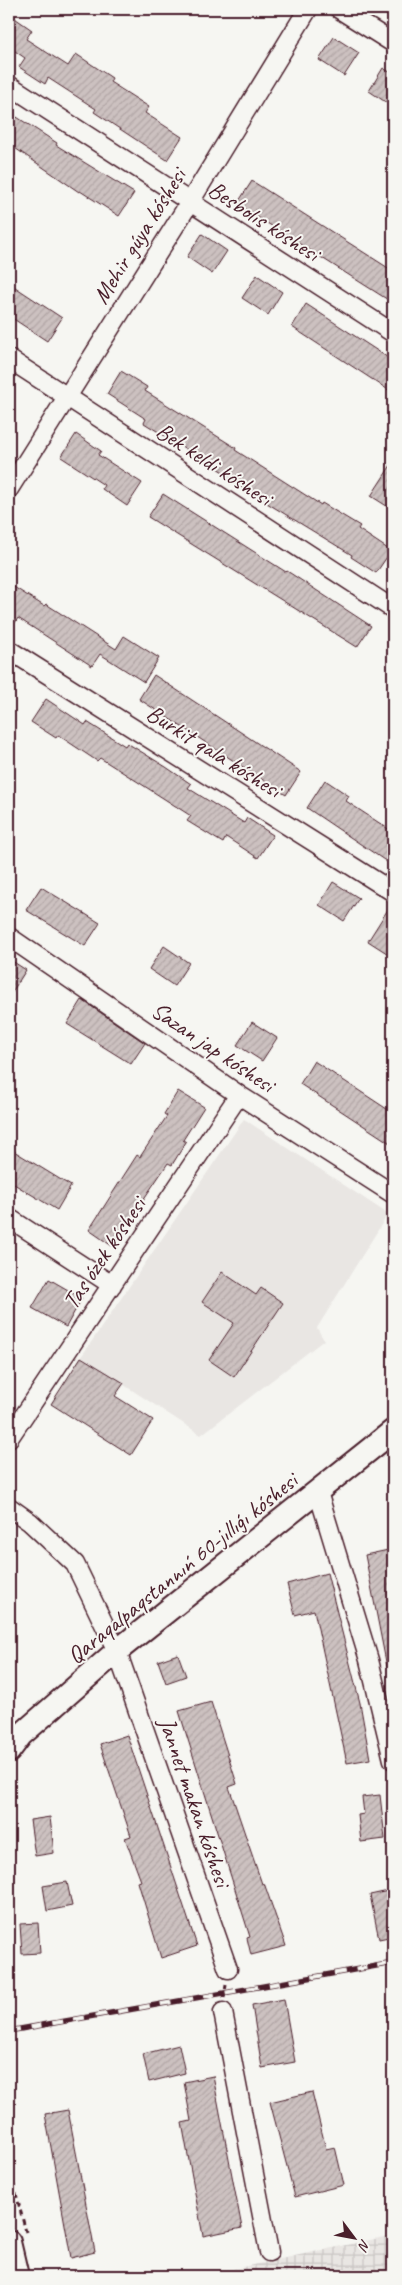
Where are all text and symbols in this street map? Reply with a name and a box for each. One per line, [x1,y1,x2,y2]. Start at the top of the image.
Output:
street label: Mehir gúyа kóshesi [86,161,194,309]
street label: Besbolıs kóshesi [203,174,327,269]
street label: Bek keldi kóshesi [150,415,280,514]
street label: Burkit qala kóshesi [141,698,289,806]
street label: Sazan jap kóshesi [146,995,282,1101]
street label: Tas ózek kóshesi [56,1189,154,1315]
street label: Qaraqalpaqstannıń 60-jıllıǵı kóshesi [61,1464,305,1670]
street label: Jannet makan kóshesi [152,1713,239,1893]
north arrow [330,2212,380,2262]
text: N [354,2236,374,2255]

